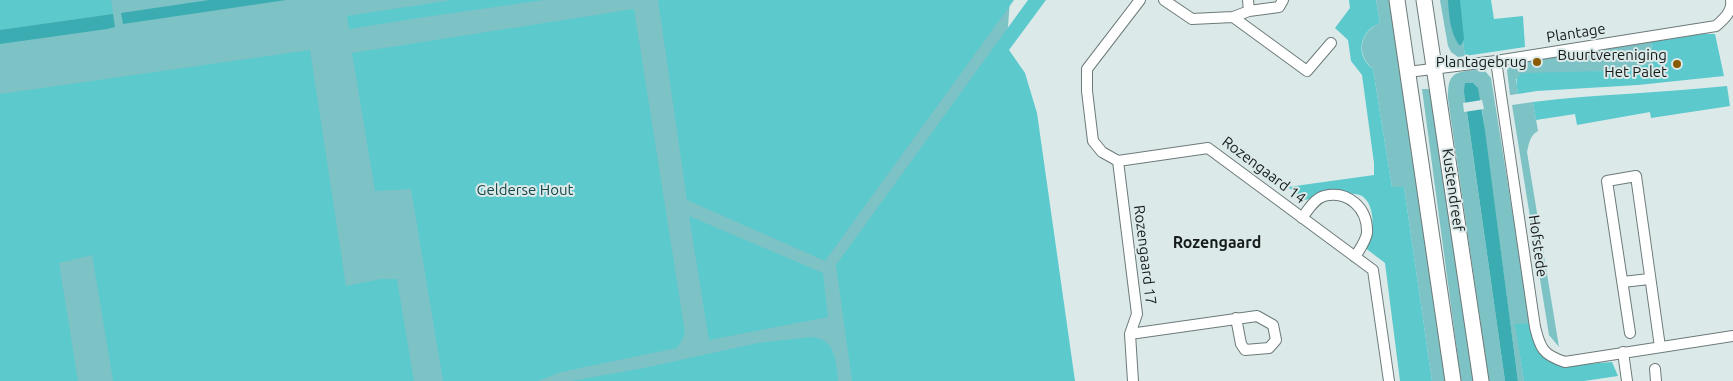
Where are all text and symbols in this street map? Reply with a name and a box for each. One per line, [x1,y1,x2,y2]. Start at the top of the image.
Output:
street label: Plantage [1545,19,1607,47]
place label: Buurtvereniging Het Palet [1558,46,1667,81]
place label: Plantagebrug [1436,53,1527,71]
marker: Plantagebrug [1531,56,1543,68]
marker: Buurtvereniging Het Palet [1671,58,1683,70]
street label: Rozengaard 14 [1218,133,1310,207]
street label: Kustendreef [1438,147,1468,233]
park label: Gelderse Hout [477,181,573,199]
street label: Rozengaard 17 [1130,204,1160,306]
street label: Hofstede [1525,214,1551,278]
district label: Rozengaard [1173,233,1261,253]

